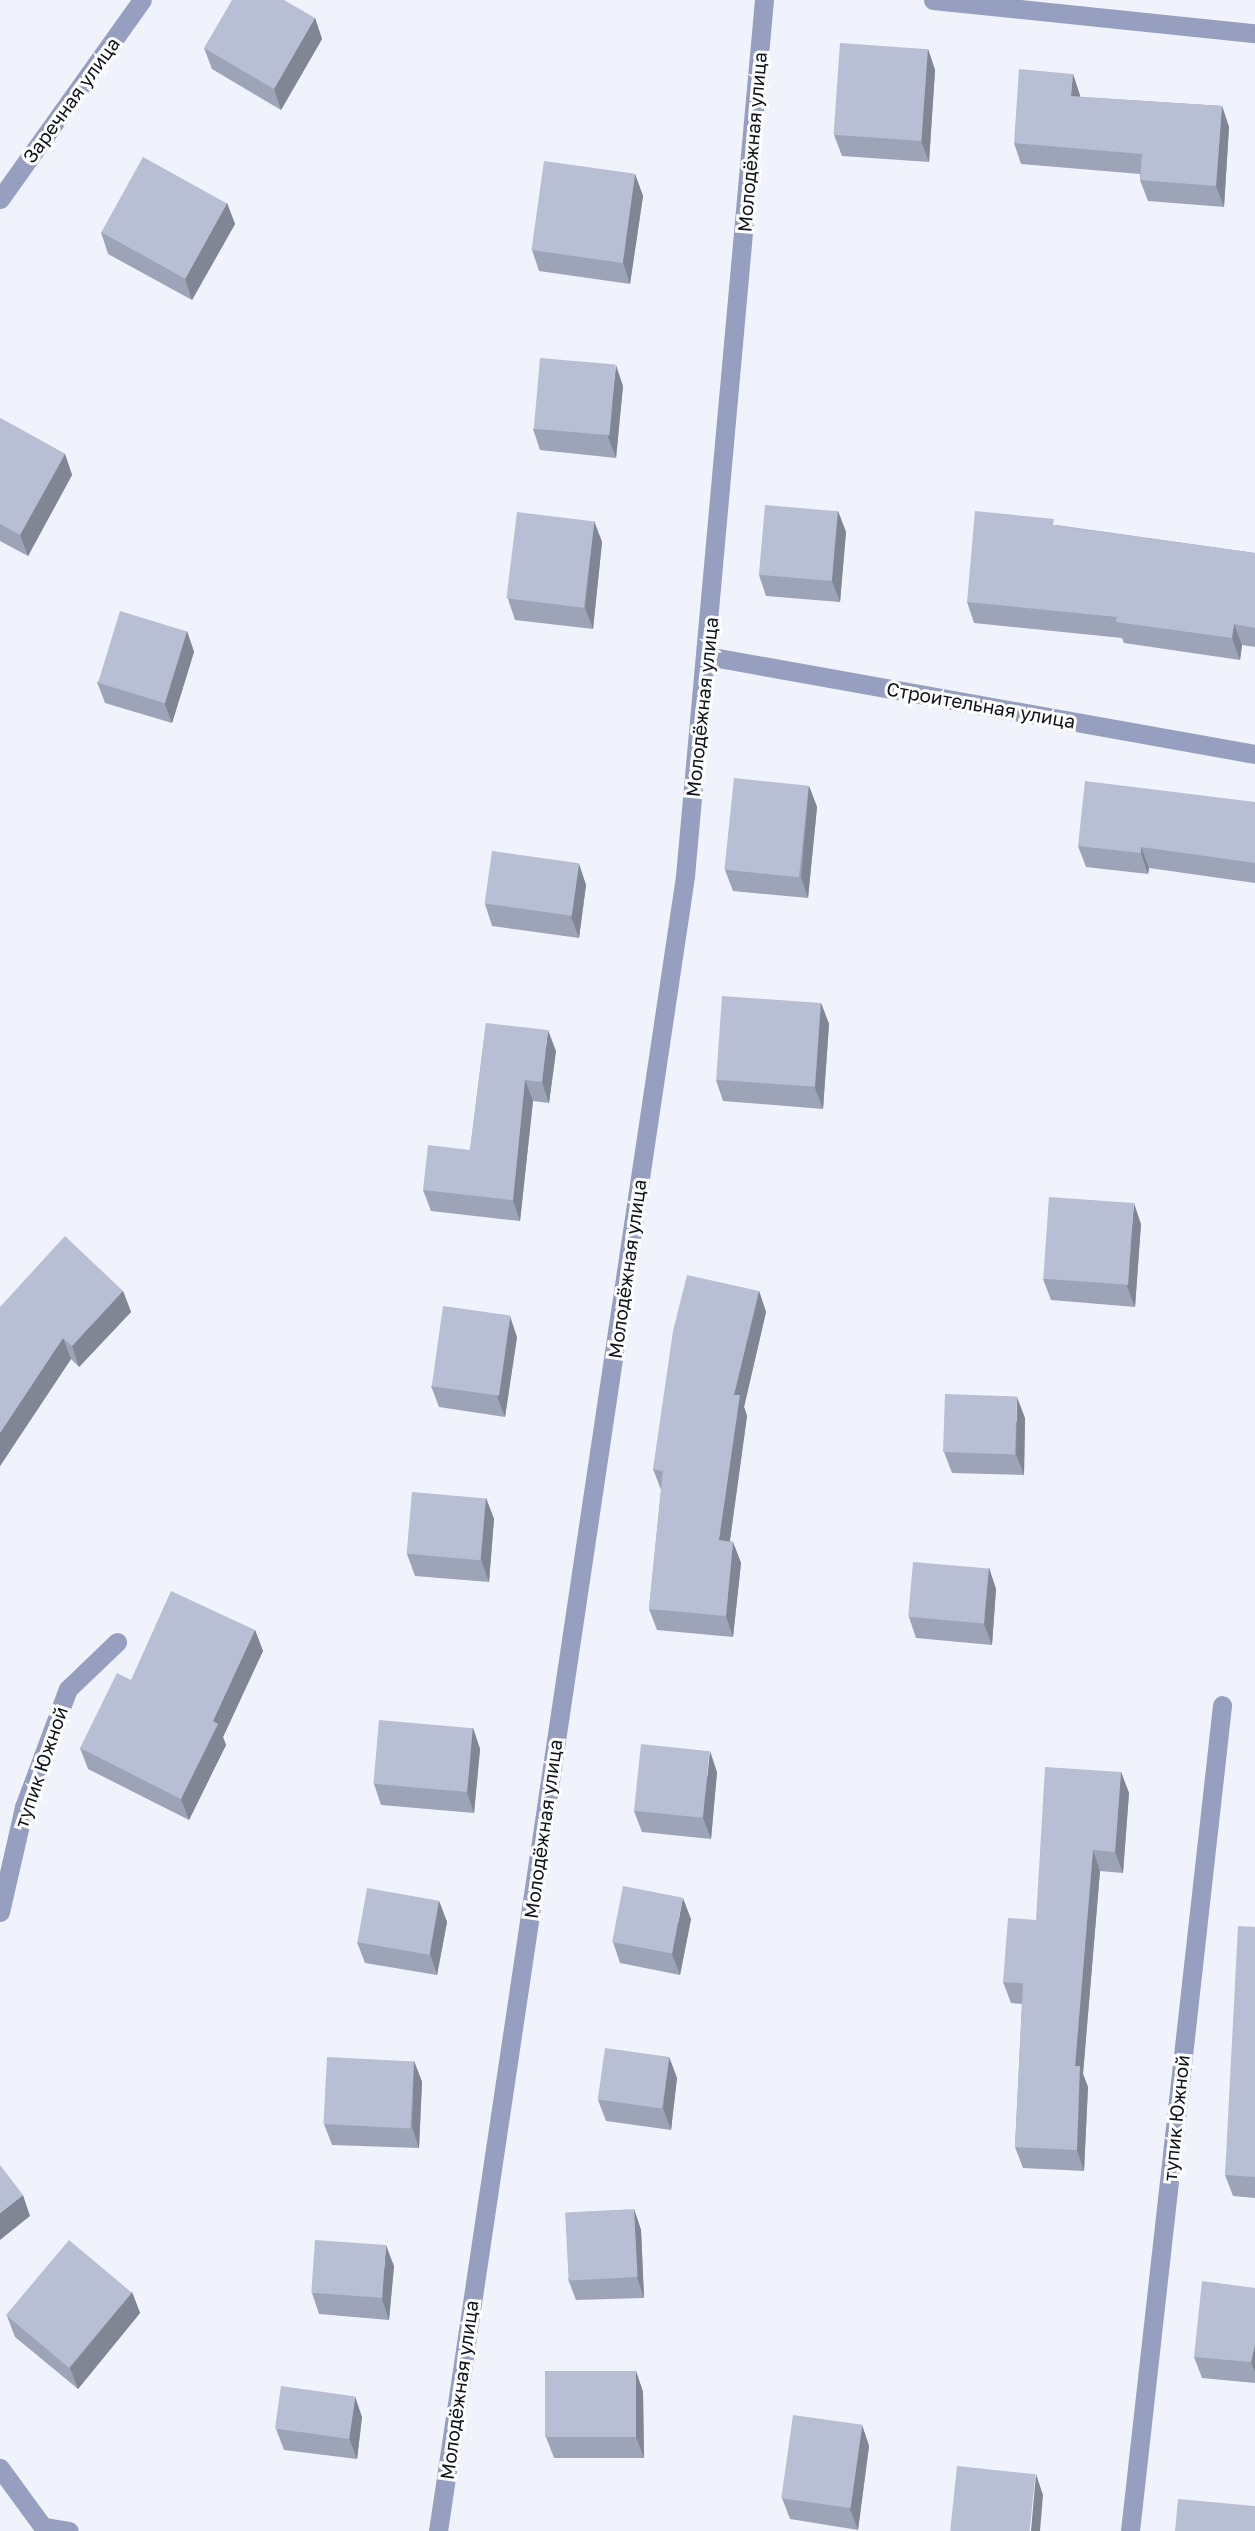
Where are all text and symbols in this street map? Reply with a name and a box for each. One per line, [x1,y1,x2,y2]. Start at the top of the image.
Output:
street label: Заречная улица [18,33,124,167]
street label: Молодёжная улица [733,51,771,233]
street label: Молодёжная улица [681,616,723,798]
street label: Строительная улица [885,677,1077,733]
street label: Молодёжная улица [603,1178,651,1360]
street label: тупик Южной [10,1703,72,1831]
street label: Молодёжная улица [519,1738,567,1920]
street label: тупик Южной [1158,2054,1194,2182]
street label: Молодёжная улица [435,2299,483,2481]

